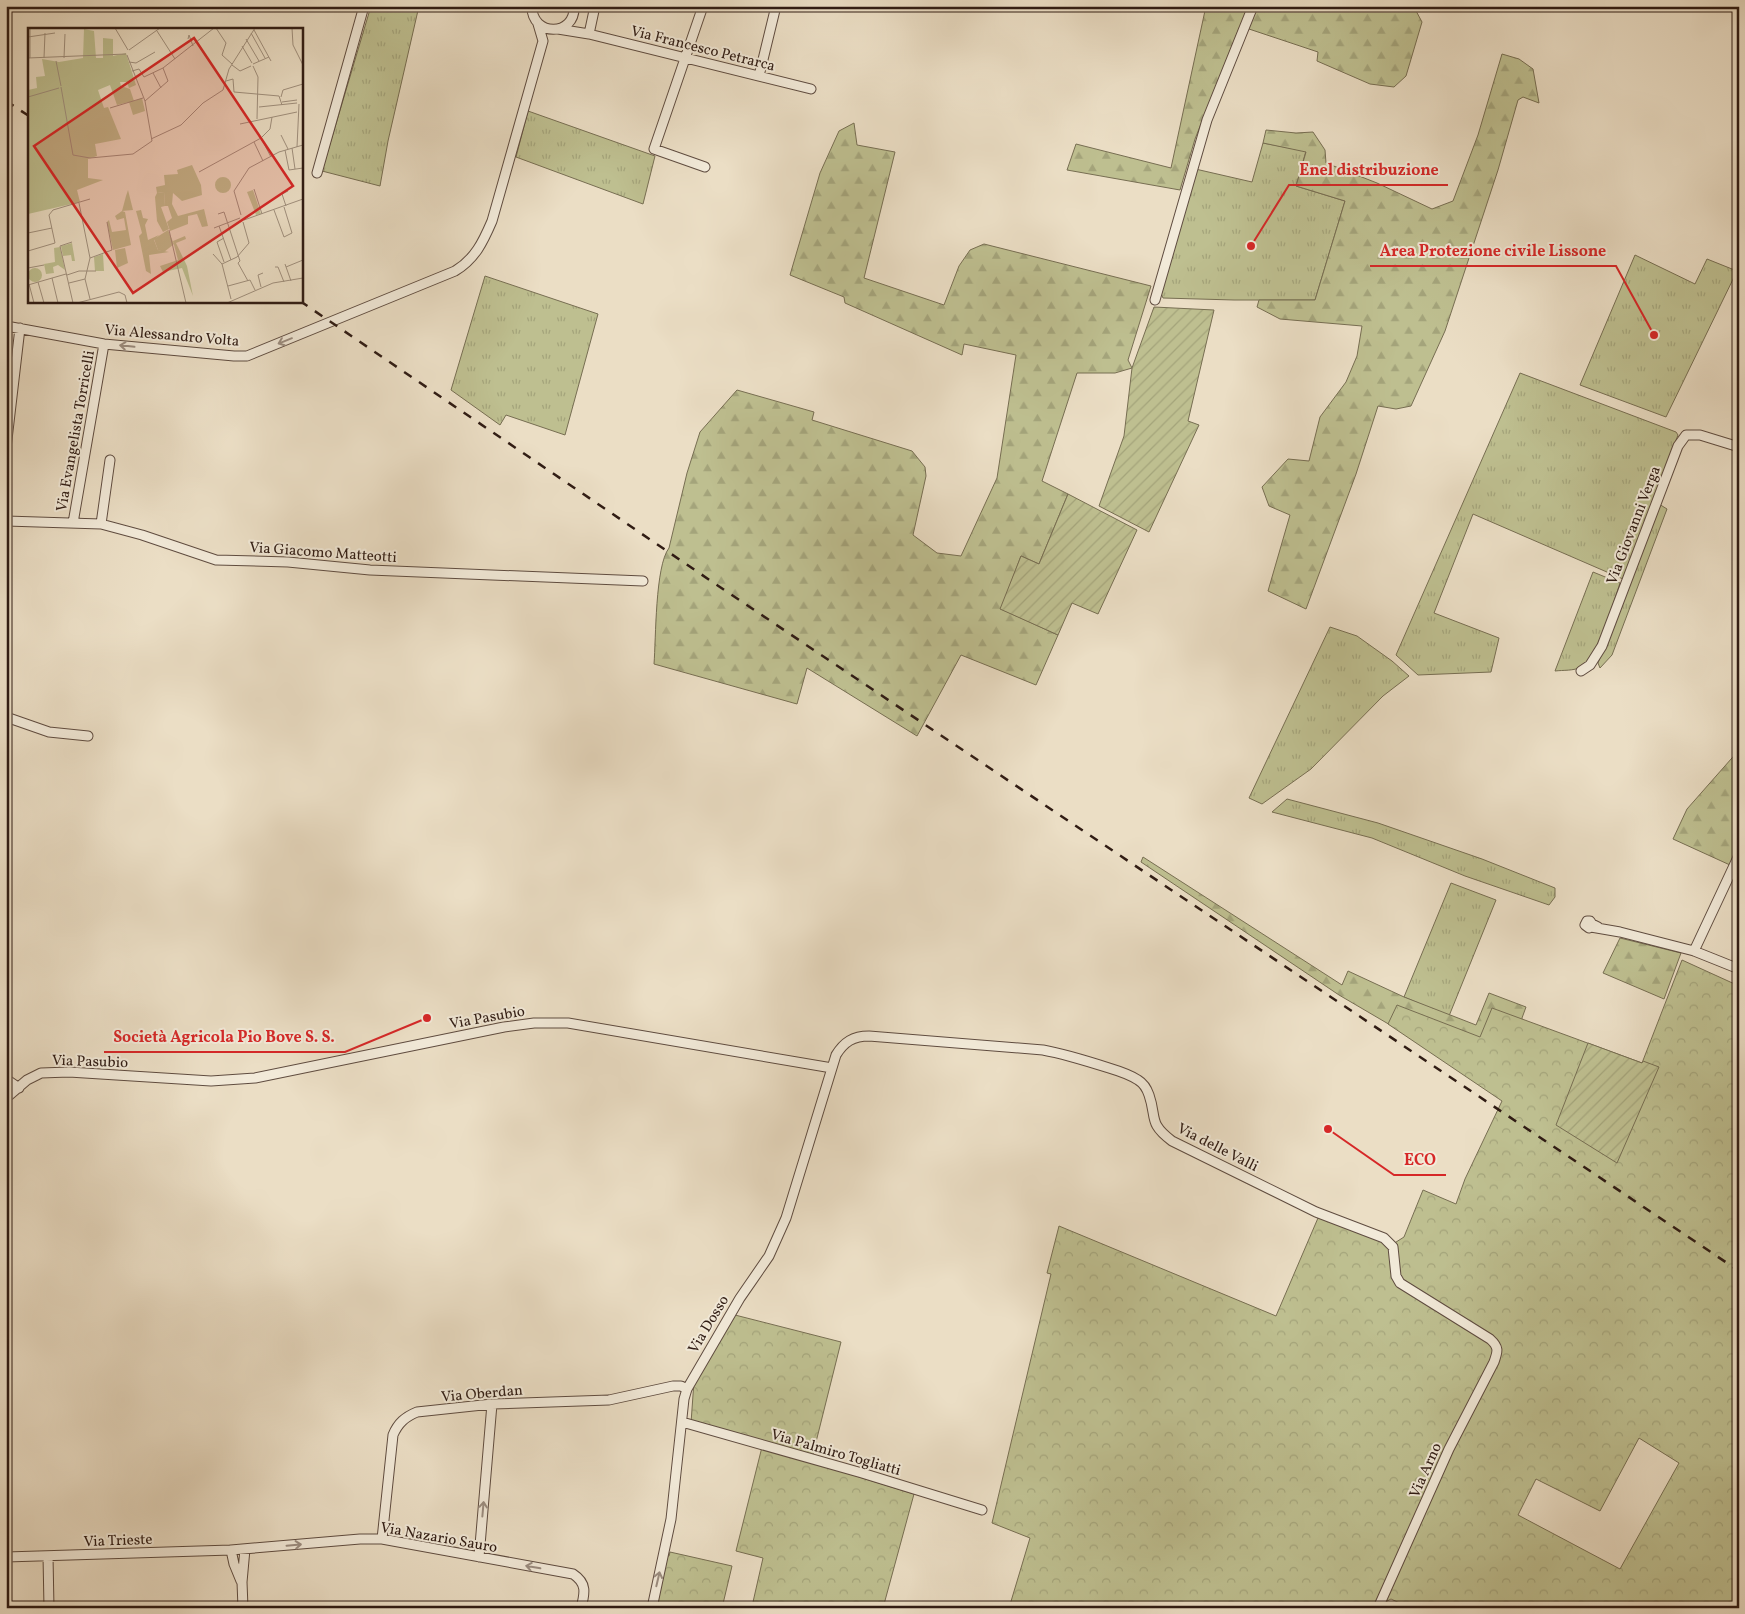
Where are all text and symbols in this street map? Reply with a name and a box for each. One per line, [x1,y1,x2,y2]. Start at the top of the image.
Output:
street label: Via Francesco Petrarca [628,21,777,78]
inset map [28,28,302,302]
callout: Enel distribuzione [1289,154,1448,185]
text: Enel distribuzione [1299,160,1439,182]
callout: Area Protezione civile Lissone [1370,235,1616,266]
text: Area Protezione civile Lissone [1380,241,1606,263]
street label: Via Alessandro Volta [104,320,240,353]
one-way arrow [278,337,293,346]
one-way arrow [120,341,136,351]
street label: Via Evangelista Torricelli [52,349,101,514]
street label: Via Giovanni Verga [1602,463,1667,588]
street label: Via Giacomo Matteotti [248,538,397,569]
street label: Via Pasubio [448,1002,527,1035]
callout: Società Agricola Pio Bove S. S. [104,1021,345,1052]
text: Società Agricola Pio Bove S. S. [113,1027,335,1049]
street label: Via Pasubio [51,1051,128,1074]
street label: Via delle Valli [1173,1119,1262,1178]
callout: ECO [1394,1144,1446,1175]
text: ECO [1404,1150,1436,1172]
street label: Via Dosso [684,1292,735,1358]
street label: Via Oberdan [440,1380,524,1409]
street label: Via Palmiro Togliatti [768,1425,903,1482]
street label: Via Arno [1405,1440,1448,1502]
one-way arrow [478,1501,488,1517]
street label: Via Nazario Sauro [379,1518,499,1559]
street label: Via Trieste [83,1530,153,1553]
one-way arrow [286,1540,302,1550]
one-way arrow [525,1561,541,1571]
one-way arrow [654,1572,663,1588]

